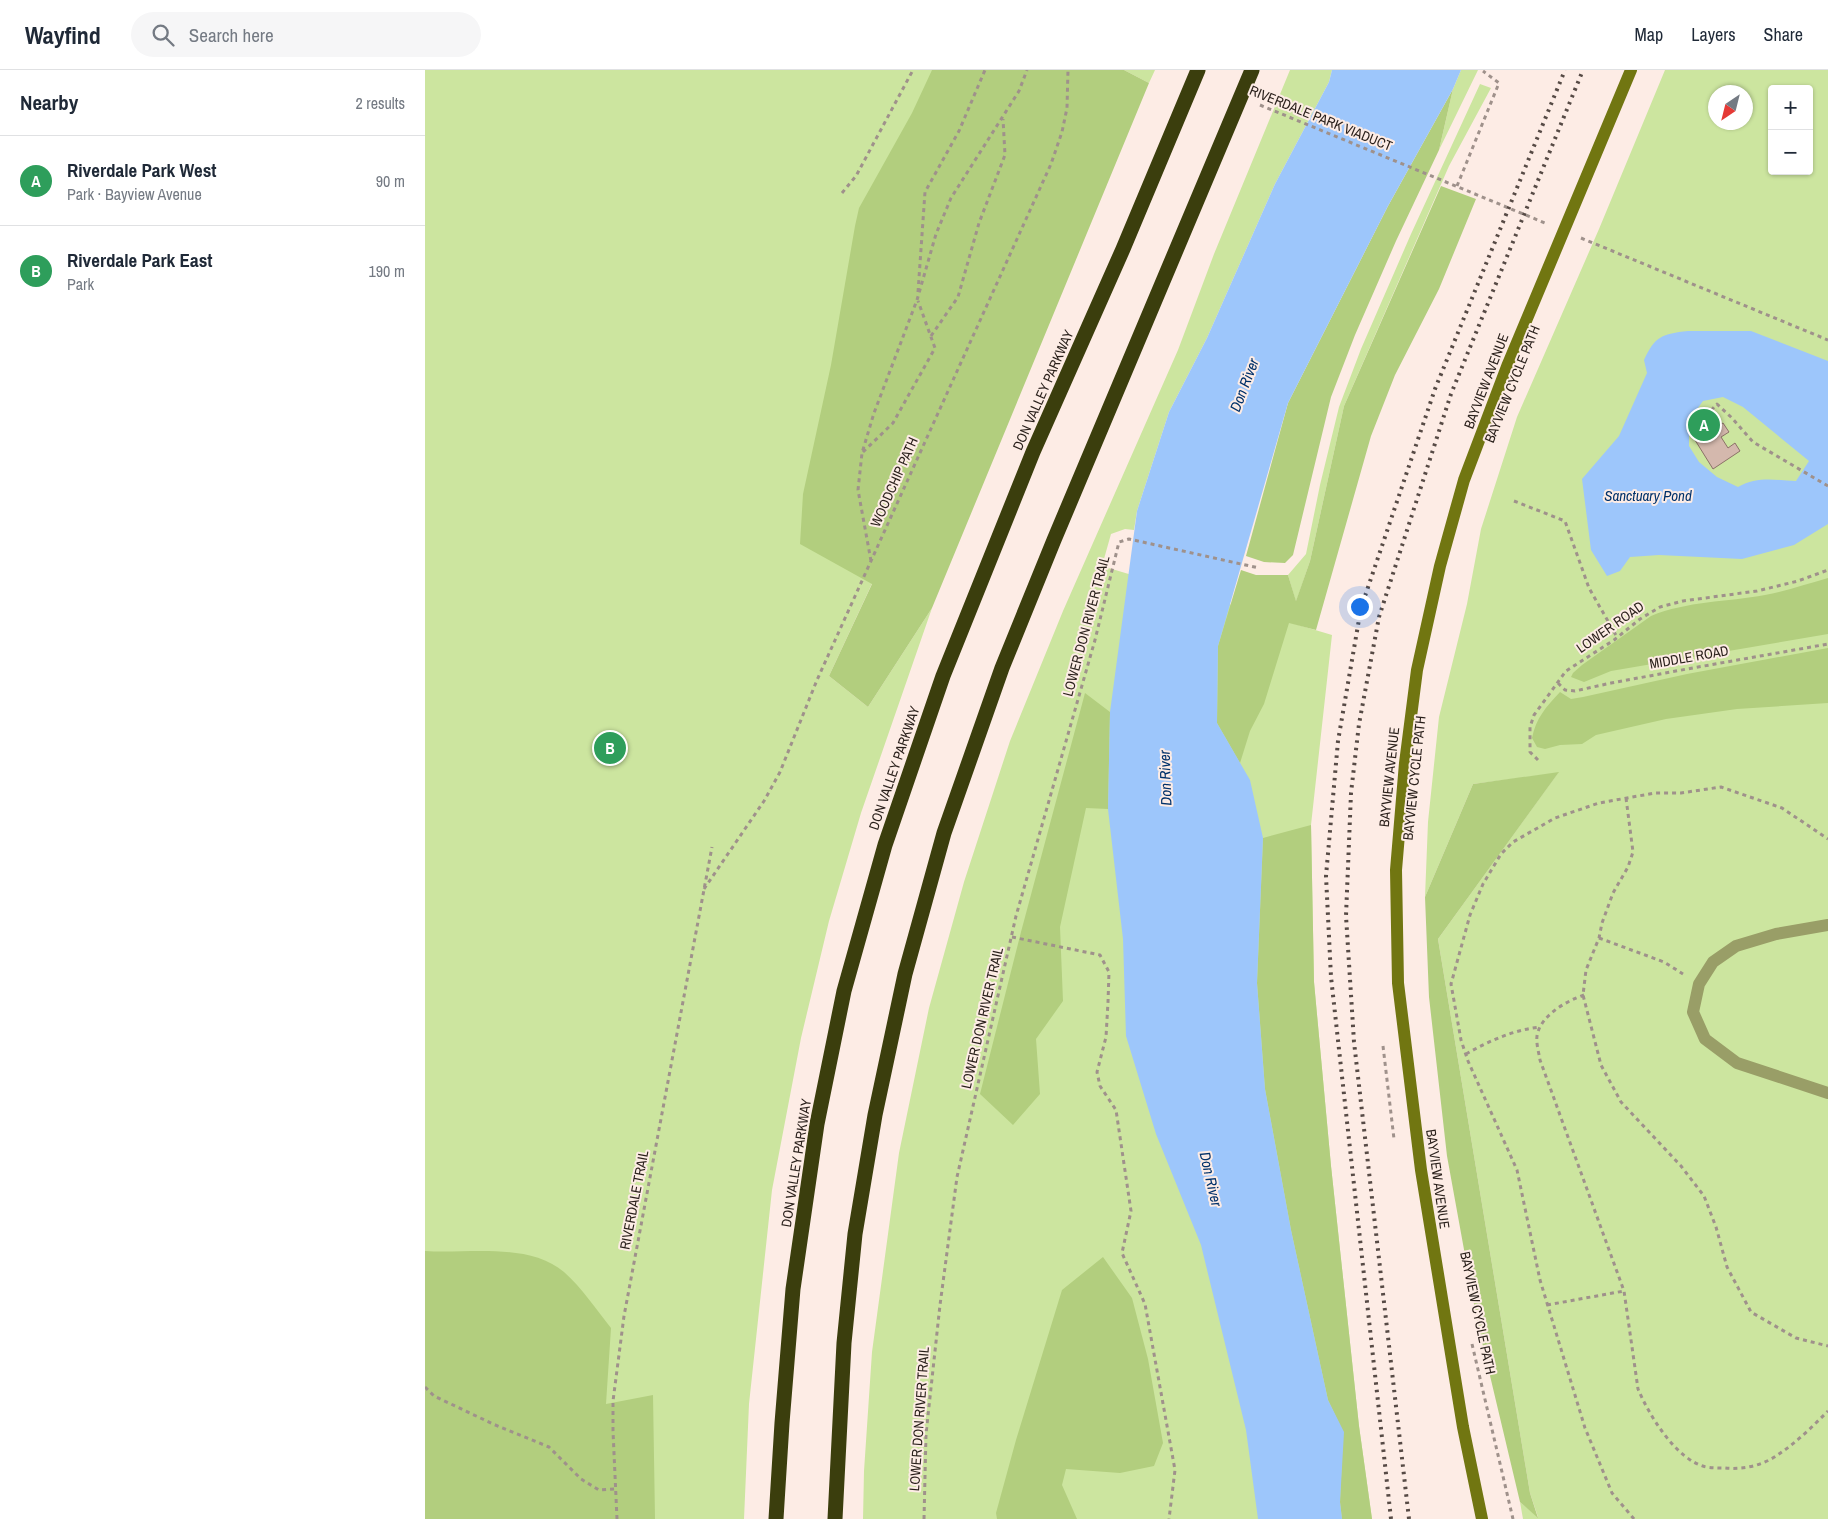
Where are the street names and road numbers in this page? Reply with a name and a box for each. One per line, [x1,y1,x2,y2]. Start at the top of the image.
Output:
street label: RIVERDALE PARK VIADUCT [1247,81,1395,155]
street label: BAYVIEW CYCLE PATH [1480,323,1544,445]
street label: DON VALLEY PARKWAY [1008,327,1078,453]
street label: BAYVIEW AVENUE [1460,331,1512,431]
street label: WOODCHIP PATH [866,434,922,530]
street label: LOWER DON RIVER TRAIL [1059,553,1114,698]
street label: LOWER ROAD [1573,597,1647,657]
street label: MIDDLE ROAD [1648,641,1730,673]
street label: DON VALLEY PARKWAY [864,703,924,832]
street label: BAYVIEW CYCLE PATH [1399,715,1429,841]
street label: BAYVIEW AVENUE [1375,726,1403,828]
street label: LOWER DON RIVER TRAIL [957,945,1007,1090]
street label: DON VALLEY PARKWAY [777,1097,815,1228]
street label: BAYVIEW AVENUE [1422,1128,1454,1230]
street label: RIVERDALE TRAIL [616,1148,653,1251]
street label: BAYVIEW CYCLE PATH [1456,1250,1500,1376]
street label: LOWER DON RIVER TRAIL [905,1346,933,1492]

